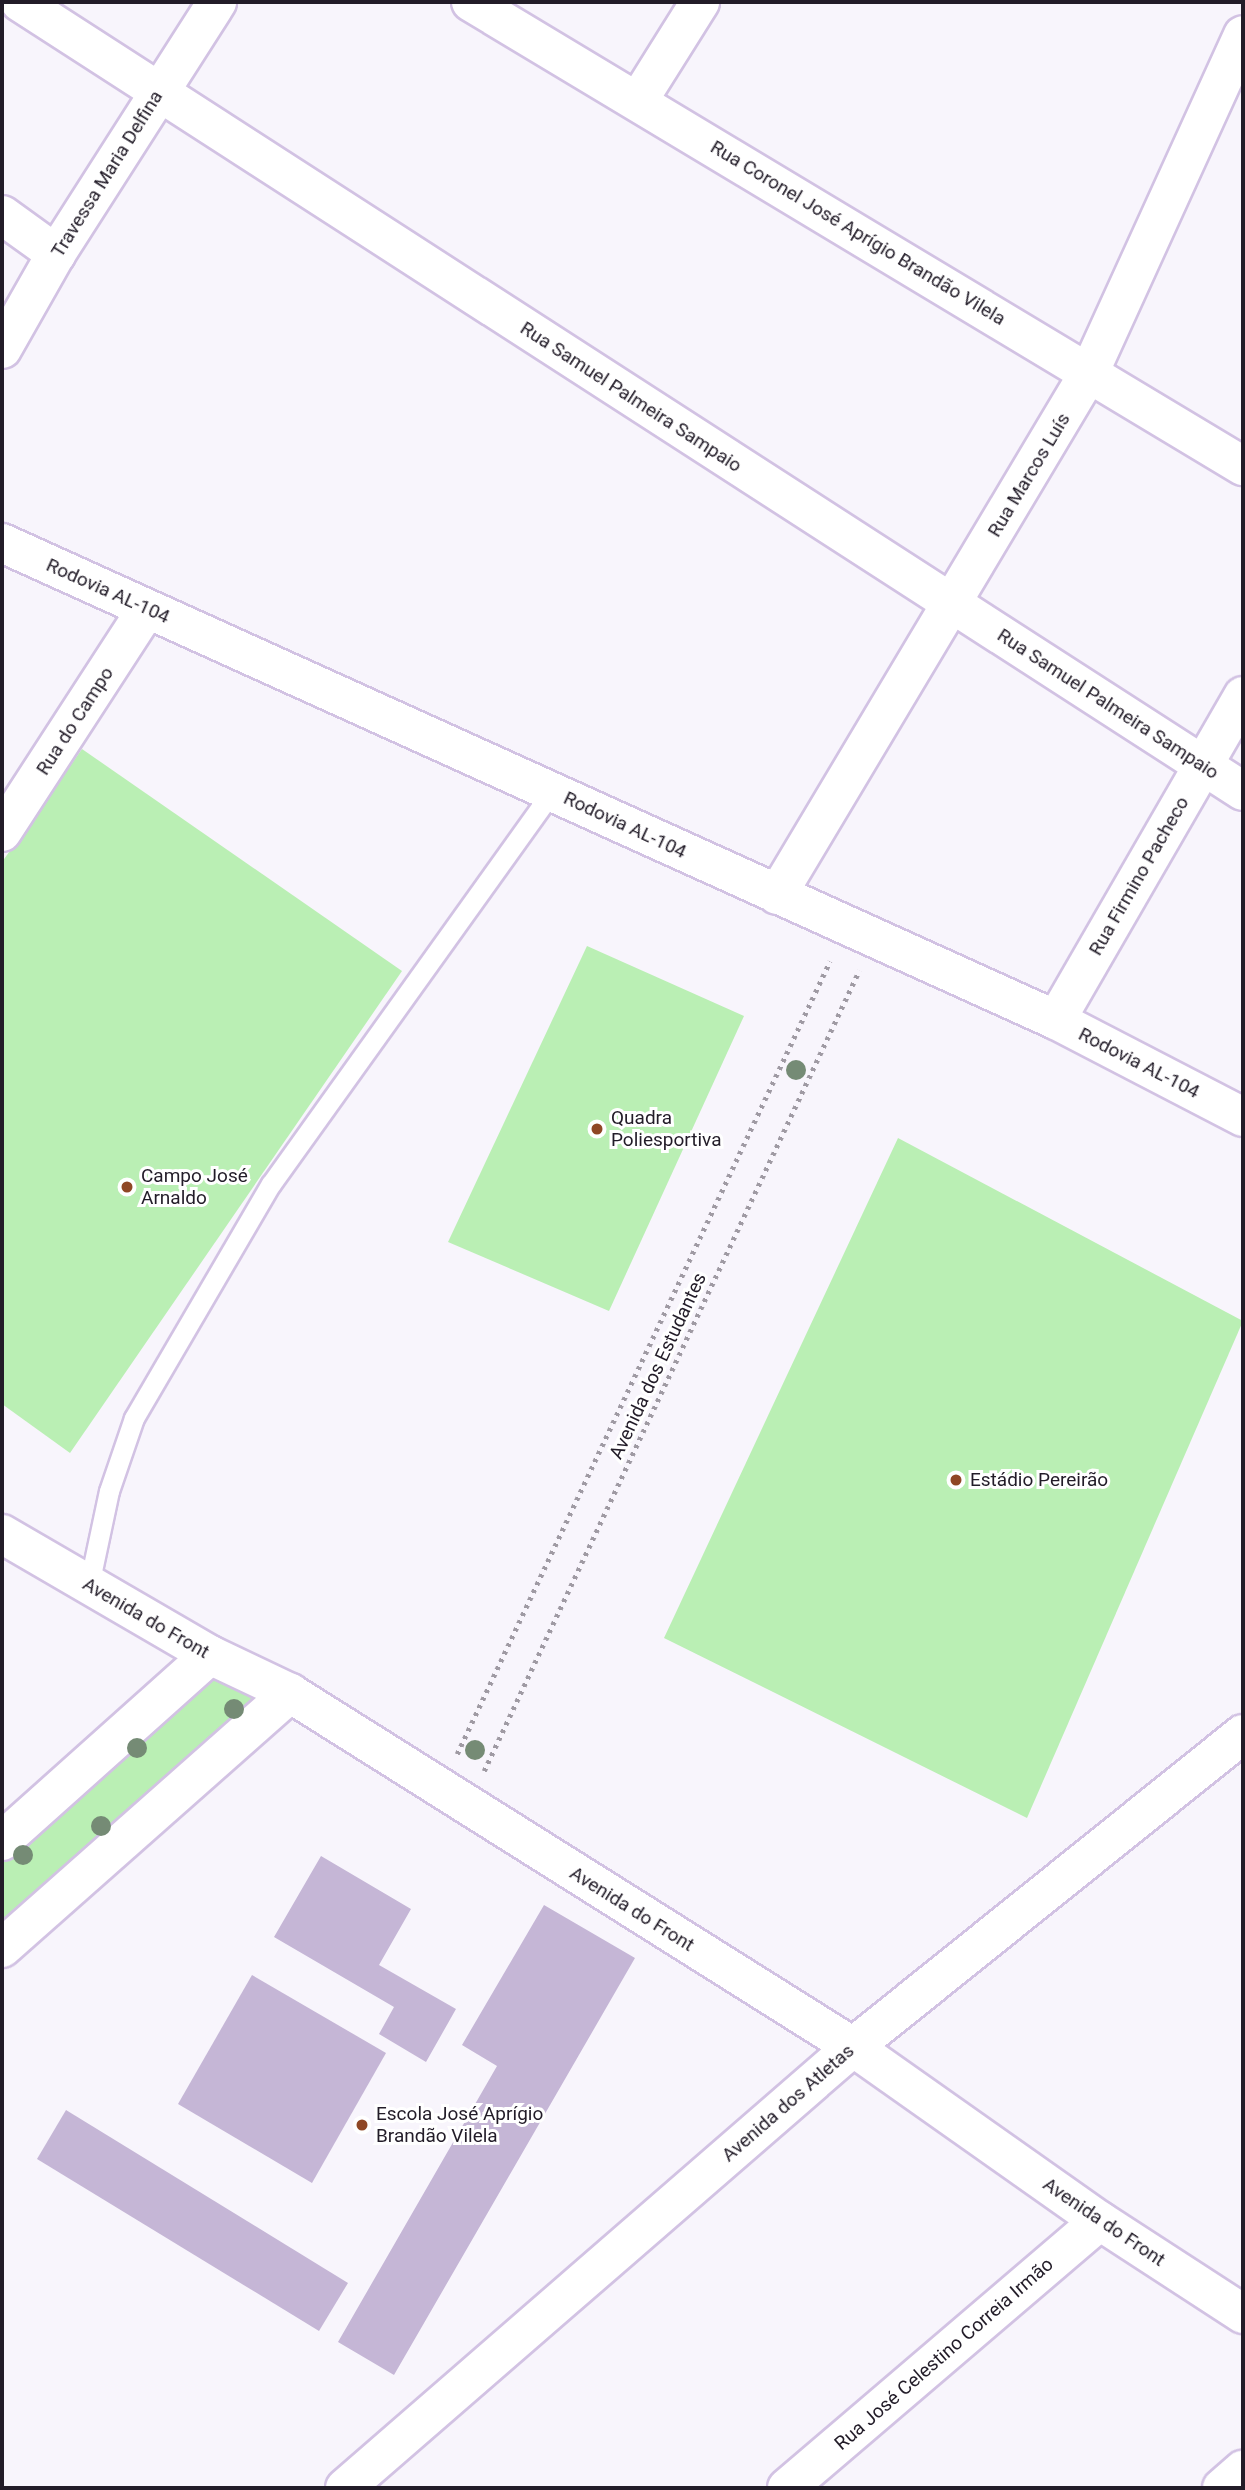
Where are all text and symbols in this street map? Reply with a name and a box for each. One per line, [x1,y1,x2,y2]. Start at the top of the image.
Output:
street label: Travessa Maria Delfina [46,86,168,262]
street label: Rua Coronel José Aprígio Brandão Vilela [706,136,1010,330]
street label: Rua Samuel Palmeira Sampaio [516,317,746,477]
street label: Rua Marcos Luís [983,409,1075,541]
street label: Rodovia AL-104 [43,554,173,628]
street label: Rua Samuel Palmeira Sampaio [993,624,1223,784]
street label: Rua do Campo [32,663,118,779]
street label: Rodovia AL-104 [560,787,690,863]
street label: Rua Firmino Pacheco [1084,793,1194,959]
street label: Rodovia AL-104 [1075,1023,1203,1103]
place label: Quadra Poliesportiva [611,1107,721,1151]
marker: Quadra Poliesportiva [589,1121,605,1137]
place label: Campo José Arnaldo [141,1165,248,1209]
marker: Campo José Arnaldo [119,1179,135,1195]
street label: Avenida dos Estudantes [605,1269,711,1463]
place label: Estádio Pereirão [970,1469,1108,1491]
marker: Estádio Pereirão [948,1472,964,1488]
street label: Avenida do Front [79,1573,213,1663]
street label: Avenida do Front [566,1862,698,1956]
street label: Avenida dos Atletas [717,2039,859,2167]
place label: Escola José Aprígio Brandão Vilela [376,2103,543,2147]
marker: Escola José Aprígio Brandão Vilela [354,2117,370,2133]
street label: Avenida do Front [1039,2173,1169,2271]
street label: Rua José Celestino Correia Irmão [830,2253,1058,2455]

